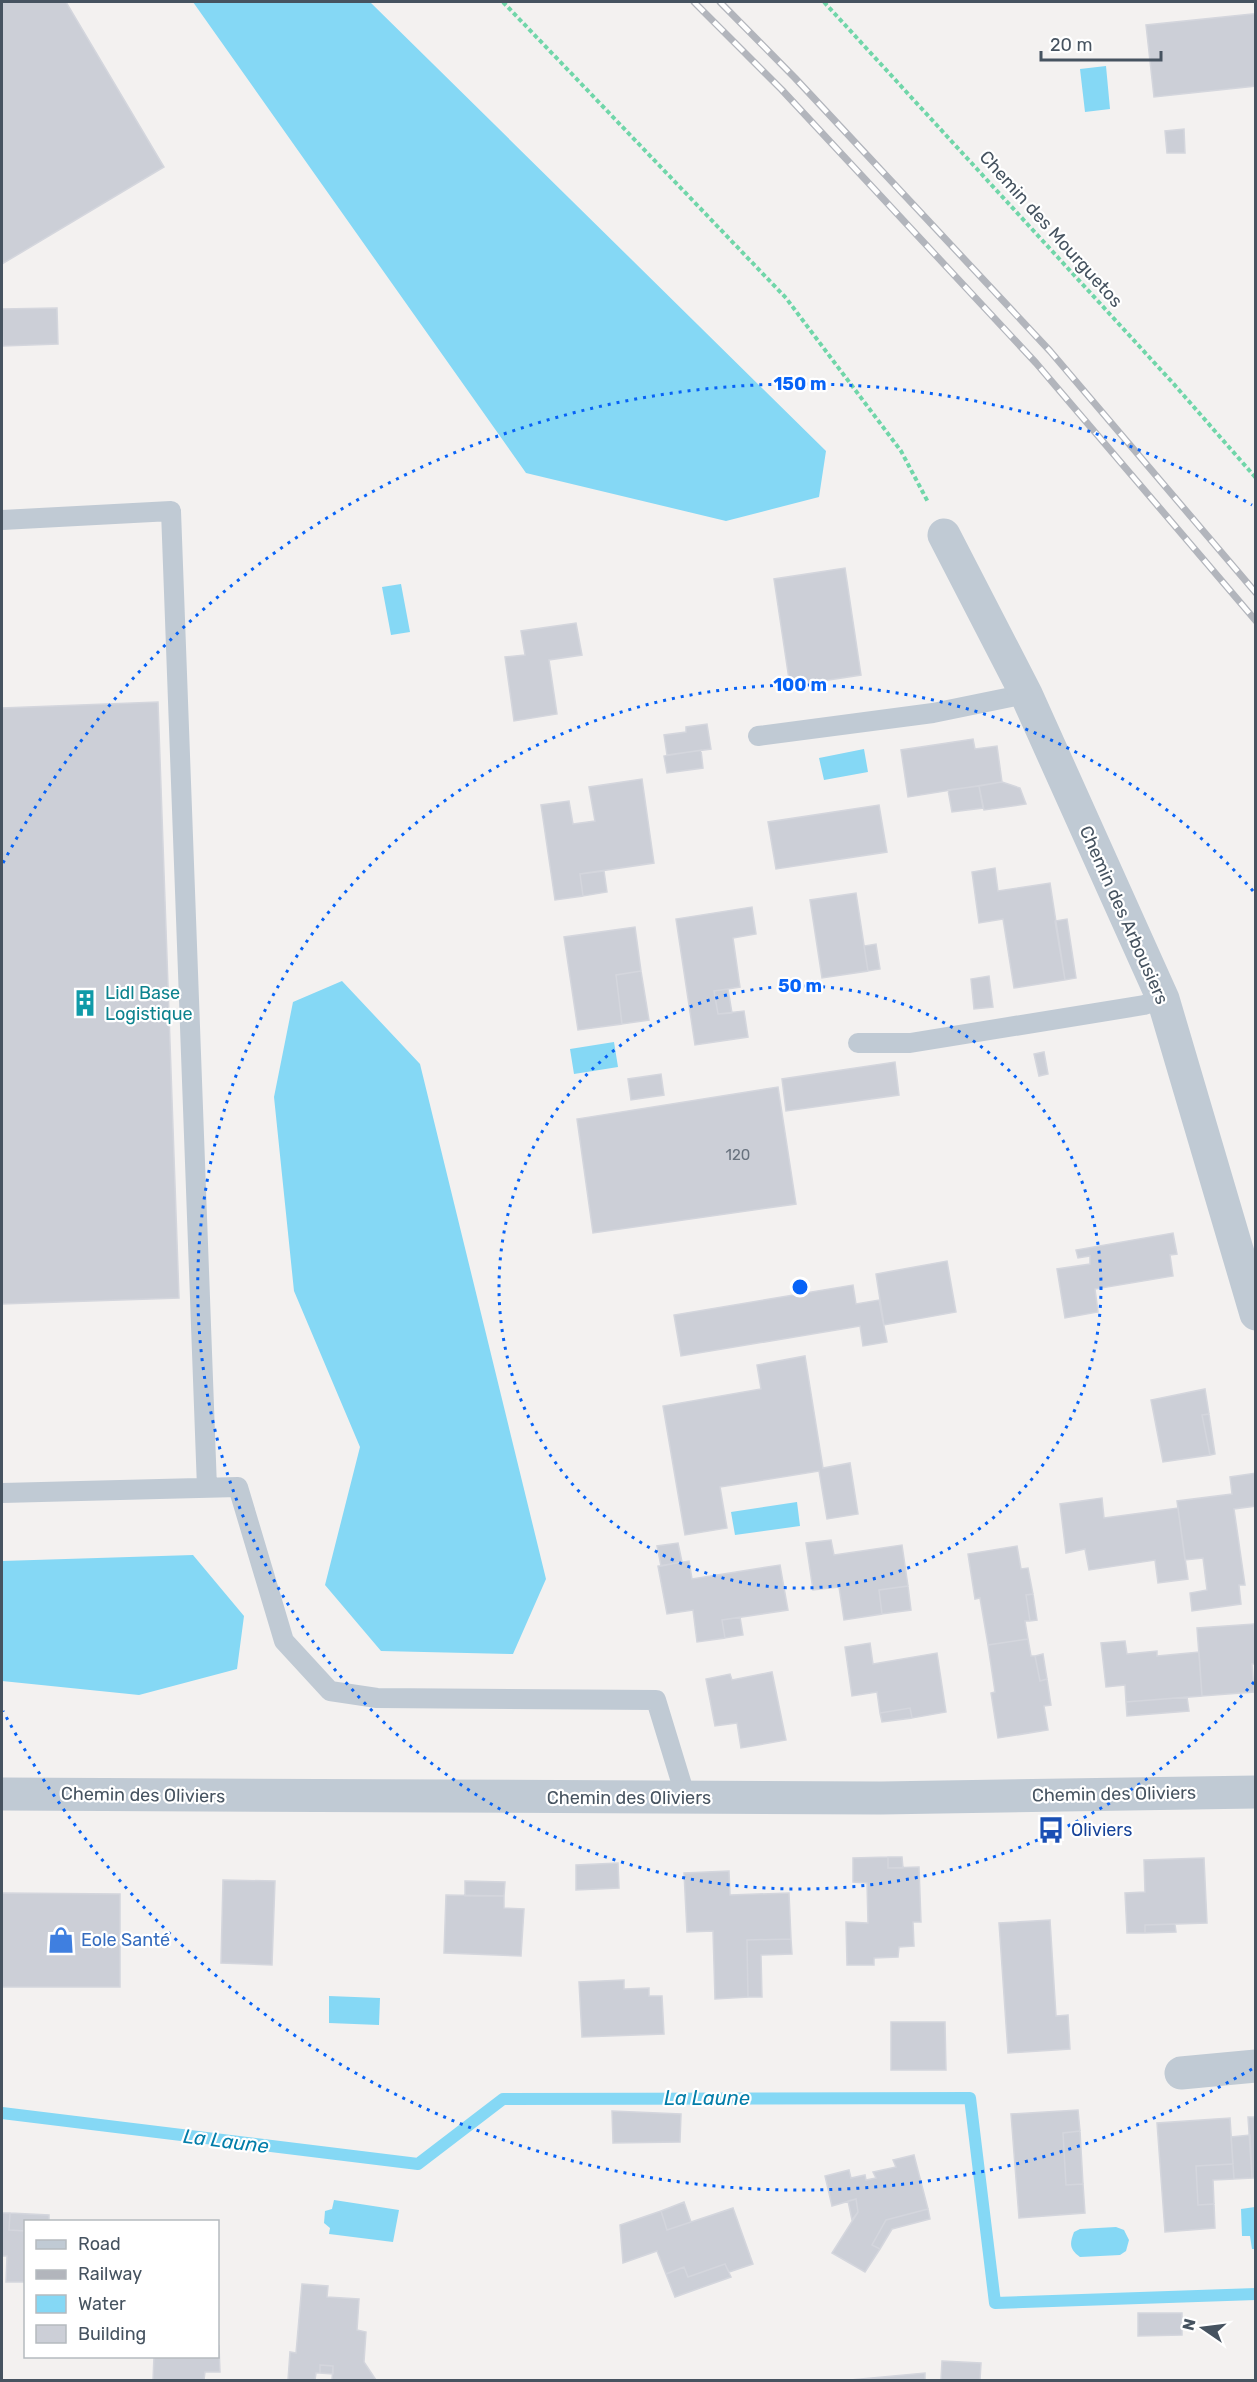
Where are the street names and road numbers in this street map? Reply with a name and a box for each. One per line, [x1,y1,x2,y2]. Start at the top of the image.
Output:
street label: Chemin des Mourguetos [975,146,1127,312]
street label: Chemin des Arbousiers [1075,822,1173,1008]
street label: Chemin des Oliviers [1032,1782,1196,1806]
street label: Chemin des Oliviers [61,1783,225,1807]
street label: Chemin des Oliviers [547,1787,711,1809]

